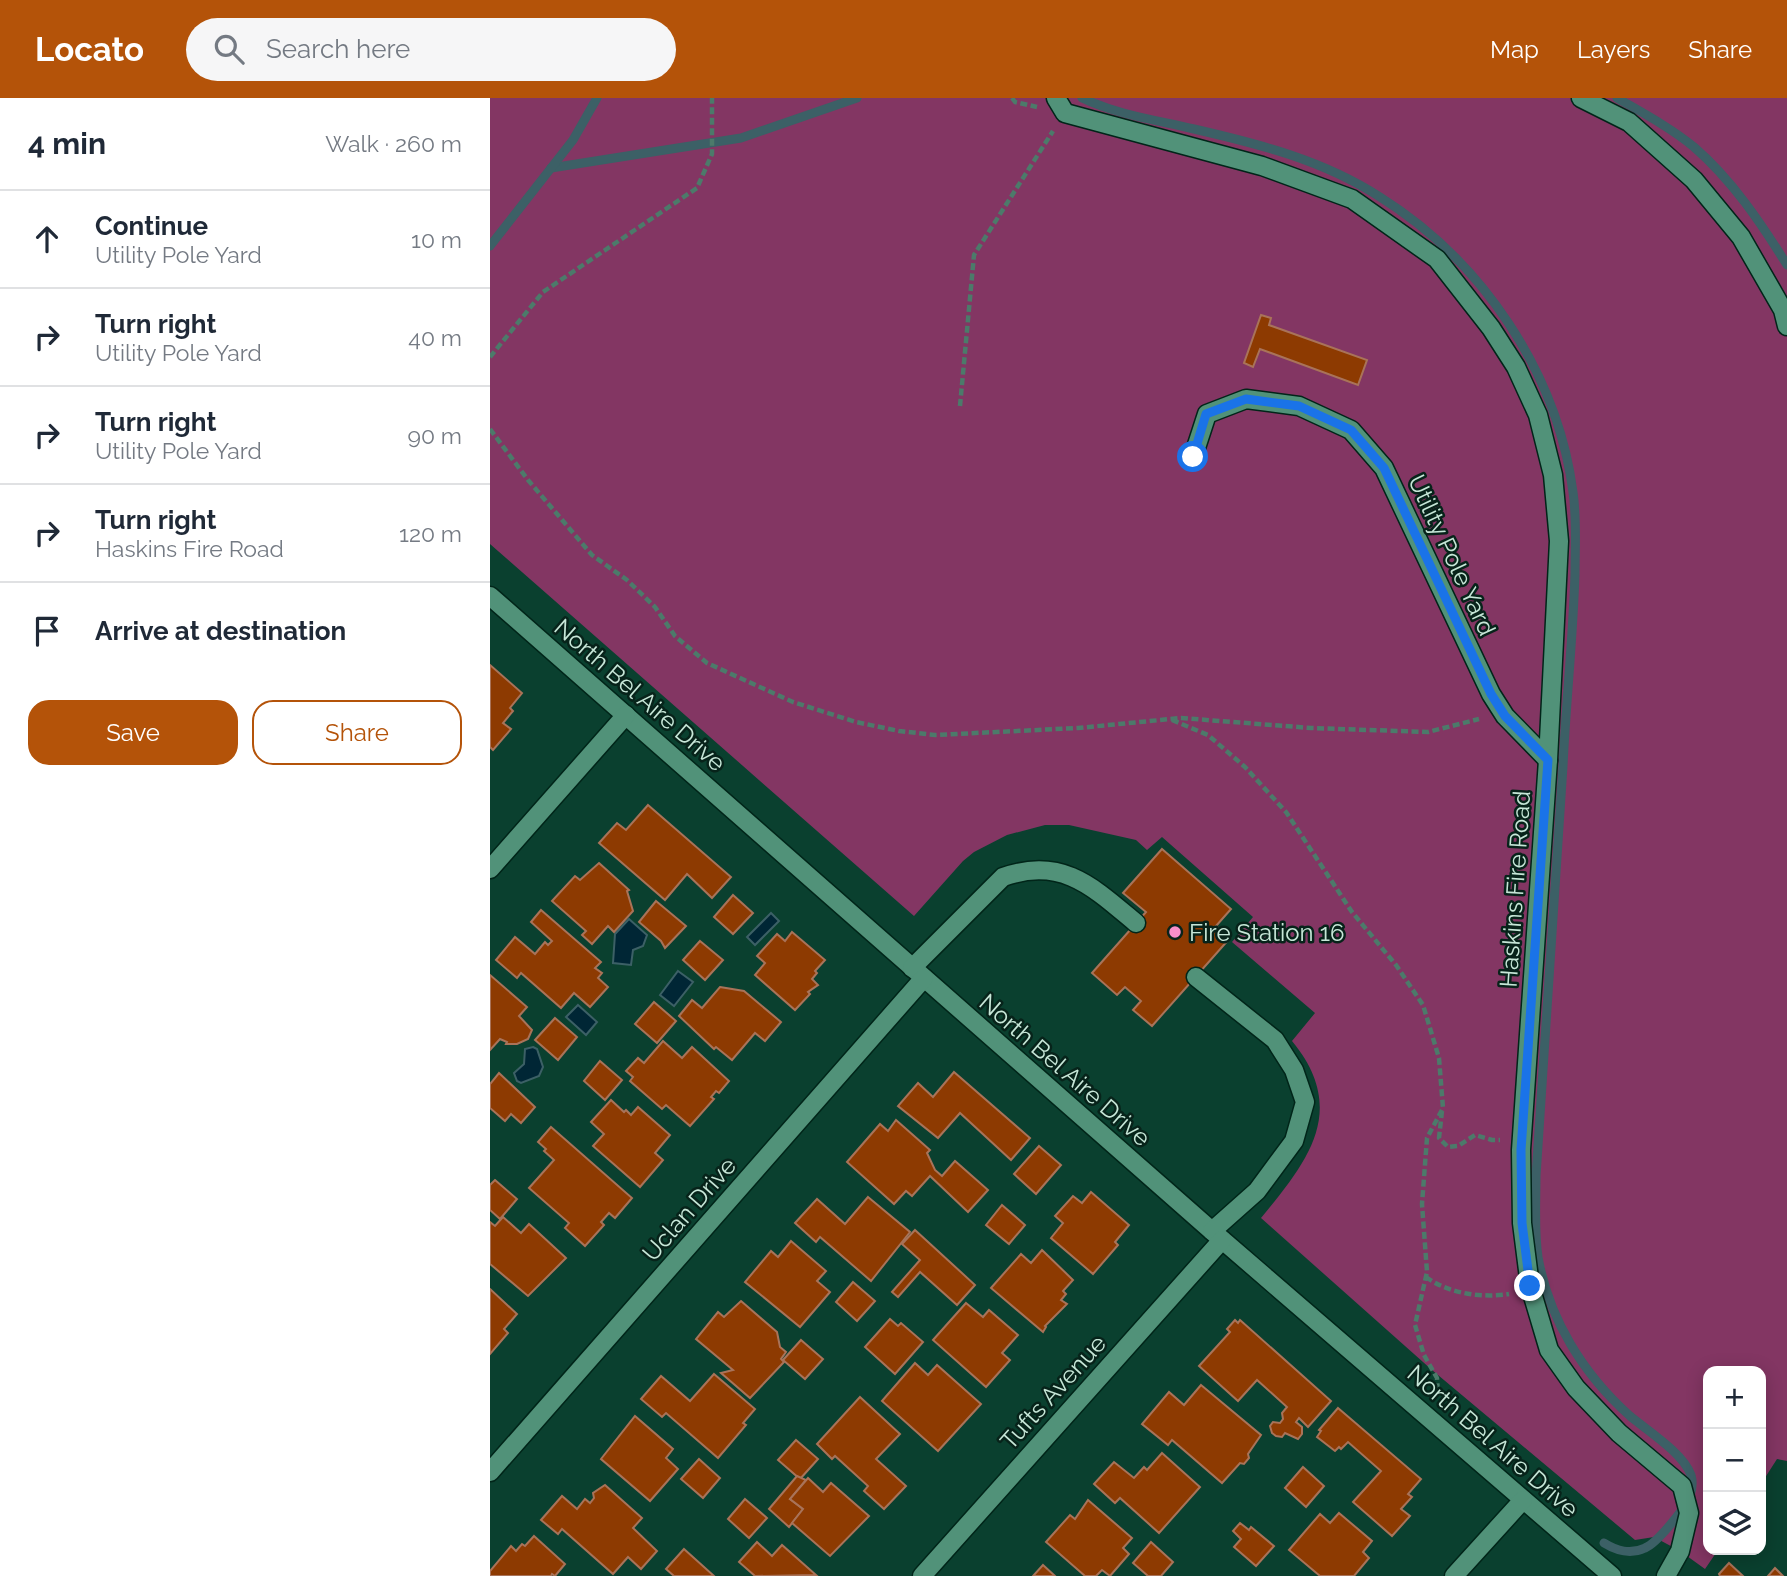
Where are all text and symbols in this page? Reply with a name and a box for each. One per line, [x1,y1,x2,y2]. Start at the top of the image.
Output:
search box [186,18,676,81]
text: Locato [35,30,144,69]
icon: search [210,30,248,68]
text: Search here [266,34,410,64]
text: Map [1490,35,1539,64]
text: Layers [1577,35,1650,64]
text: Share [1688,35,1752,64]
text: 4 min [28,126,106,161]
text: Walk · 260 m [325,130,462,157]
text: Continue [95,211,208,241]
icon: ahead [28,220,66,258]
text: 10 m [411,226,462,253]
text: Utility Pole Yard [95,241,262,268]
text: Turn right [95,309,216,339]
icon: right [28,318,66,356]
text: 40 m [408,324,462,351]
text: Utility Pole Yard [95,339,262,366]
text: Turn right [95,407,216,437]
icon: right [28,416,66,454]
text: 90 m [407,422,462,449]
text: Utility Pole Yard [95,437,262,464]
route start [1177,441,1208,472]
street label: Utility Pole Yard [1402,470,1502,640]
text: Turn right [95,505,216,535]
icon: right [28,514,66,552]
text: 120 m [399,520,462,547]
text: Haskins Fire Road [95,535,284,562]
icon: arrive [28,612,66,650]
street label: North Bel Aire Drive [548,613,732,777]
text: Arrive at destination [95,616,346,646]
button: Save [28,700,238,765]
button: Share [252,700,462,765]
street label: Haskins Fire Road [1494,790,1536,988]
place label: Fire Station 16 [1189,918,1344,947]
marker: Fire Station 16 [1167,924,1183,940]
street label: North Bel Aire Drive [973,988,1157,1152]
street label: Uclan Drive [636,1151,742,1267]
route end [1514,1270,1545,1301]
street label: Tufts Avenue [994,1329,1112,1455]
street label: North Bel Aire Drive [1401,1359,1585,1523]
map controls [1703,1366,1766,1555]
button: + [1703,1366,1766,1429]
button: − [1703,1429,1766,1492]
button: layers [1703,1492,1766,1555]

